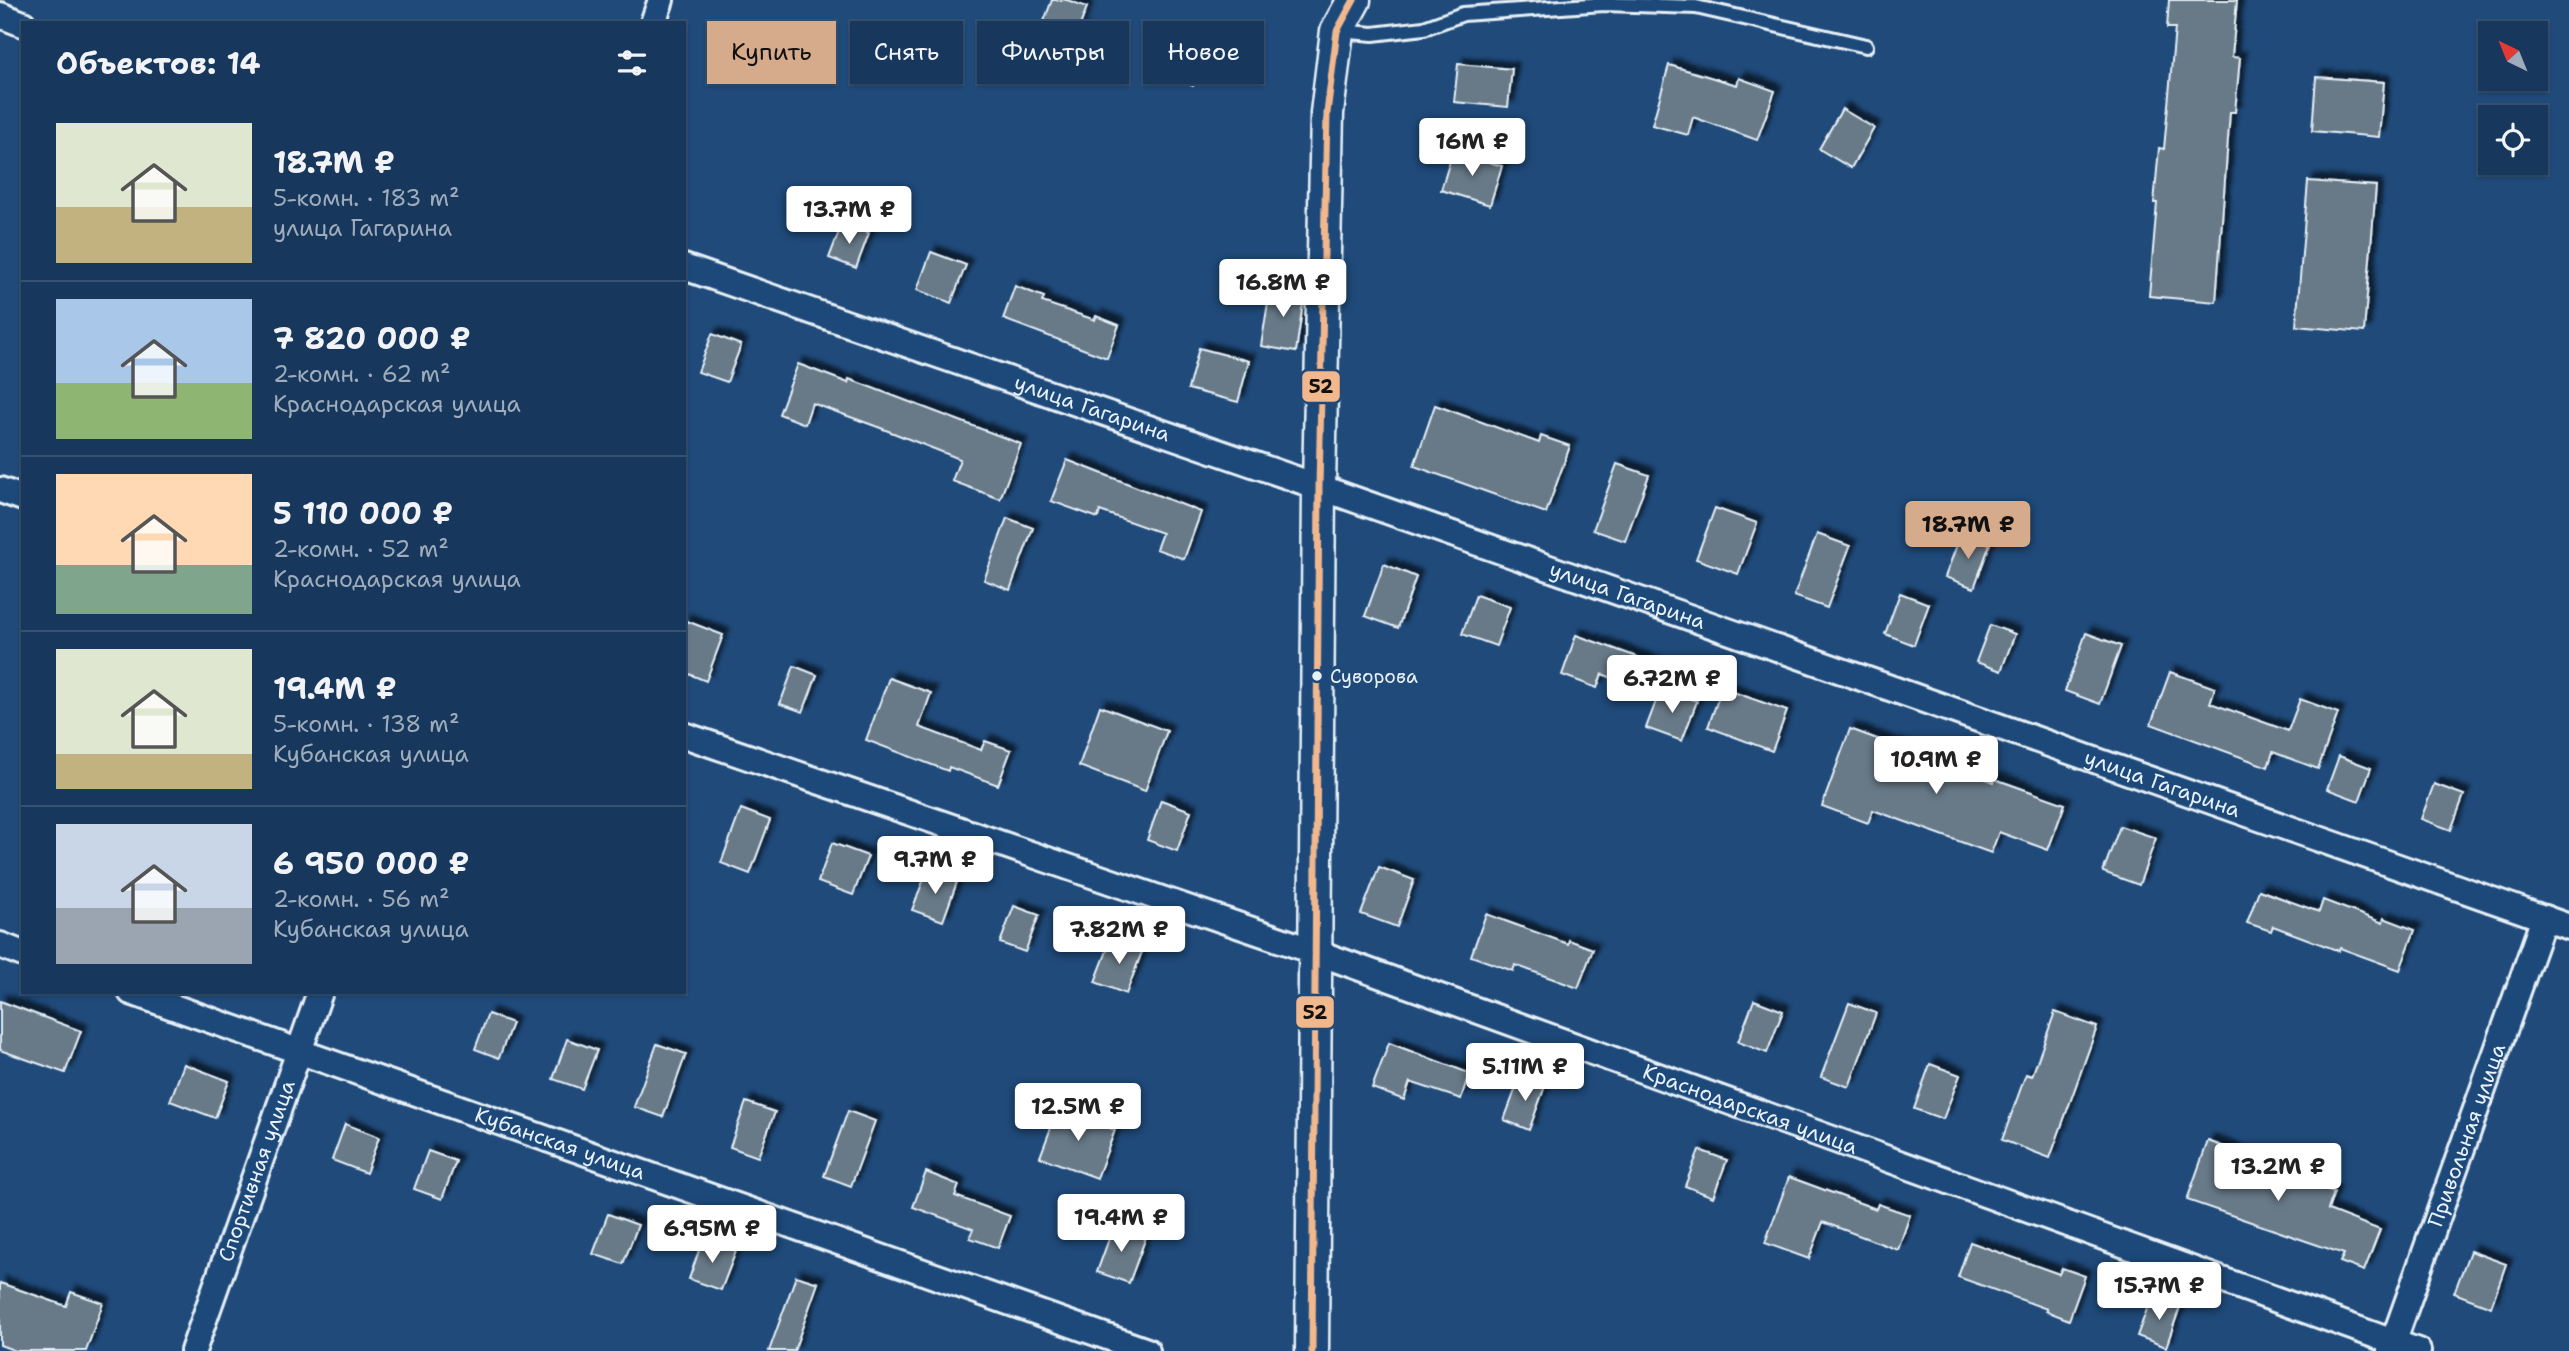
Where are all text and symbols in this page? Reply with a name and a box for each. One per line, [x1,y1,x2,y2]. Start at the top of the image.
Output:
chip: Купить [707,21,836,84]
chip: Снять [850,21,963,84]
chip: Фильтры [977,21,1129,84]
chip: Новое [1143,21,1264,84]
north arrow [2478,21,2548,91]
map controls [2478,21,2548,175]
text: Объектов: 14 [56,43,261,84]
icon: filters [613,44,651,82]
button: locate [2478,105,2548,175]
pin: 16M ₽ [1423,118,1521,178]
text: 16M ₽ [1435,126,1509,156]
text: 18.7M ₽ [273,142,395,183]
icon: home [112,151,196,235]
text: 5-комн. · 183 m² [273,183,460,213]
pin: 13.7M ₽ [784,187,914,246]
text: 13.7M ₽ [802,194,896,224]
text: улица Гагарина [273,213,452,243]
pin: 16.8M ₽ [1218,260,1348,319]
text: 16.8M ₽ [1235,267,1331,297]
text: 7 820 000 ₽ [273,318,471,359]
icon: home [112,327,196,411]
text: 2-комн. · 62 m² [273,359,451,389]
street label: улица Гагарина [1010,368,1174,448]
line badge: 52 [1301,370,1341,403]
text: 52 [1309,374,1333,399]
text: Краснодарская улица [273,389,521,419]
text: 5 110 000 ₽ [273,493,453,534]
icon: home [112,502,196,586]
pin: 18.7M ₽ [1903,502,2033,561]
text: 18.7M ₽ [1921,509,2015,539]
text: 2-комн. · 52 m² [273,534,449,564]
street label: улица Гагарина [1546,555,1709,636]
text: Краснодарская улица [273,564,521,594]
pin: 6.72M ₽ [1607,656,1737,715]
text: 6.72M ₽ [1623,663,1721,693]
place label: Суворова [1330,664,1418,689]
text: 19.4M ₽ [273,668,397,709]
marker: Суворова [1310,669,1324,683]
icon: home [112,677,196,761]
text: 5-комн. · 138 m² [273,709,460,739]
pin: 10.9M ₽ [1871,736,2001,796]
text: Кубанская улица [273,739,469,769]
street label: улица Гагарина [2080,743,2244,824]
text: 10.9M ₽ [1890,744,1982,774]
pin: 9.7M ₽ [878,836,992,896]
text: 6 950 000 ₽ [273,843,470,884]
text: 9.7M ₽ [893,844,977,874]
icon: home [112,852,196,936]
text: 2-комн. · 56 m² [273,884,450,914]
pin: 7.82M ₽ [1054,906,1184,966]
text: Кубанская улица [273,914,469,944]
text: 7.82M ₽ [1069,914,1169,944]
line badge: 52 [1295,995,1335,1029]
text: 52 [1303,1000,1327,1025]
street label: Привольная улица [2421,1040,2512,1231]
pin: 5.11M ₽ [1460,1044,1590,1103]
text: 5.11M ₽ [1482,1051,1568,1081]
street label: Краснодарская улица [1639,1057,1861,1161]
street label: Спортивная улица [212,1076,302,1266]
pin: 12.5M ₽ [1013,1084,1143,1143]
text: 12.5M ₽ [1031,1091,1125,1121]
street label: Кубанская улица [471,1101,649,1187]
pin: 13.2M ₽ [2213,1144,2343,1203]
text: 13.2M ₽ [2230,1151,2326,1181]
pin: 19.4M ₽ [1056,1194,1186,1254]
text: 19.4M ₽ [1074,1202,1168,1232]
pin: 6.95M ₽ [647,1206,777,1265]
text: 6.95M ₽ [663,1213,761,1243]
pin: 15.7M ₽ [2094,1262,2224,1322]
text: 15.7M ₽ [2113,1270,2205,1300]

